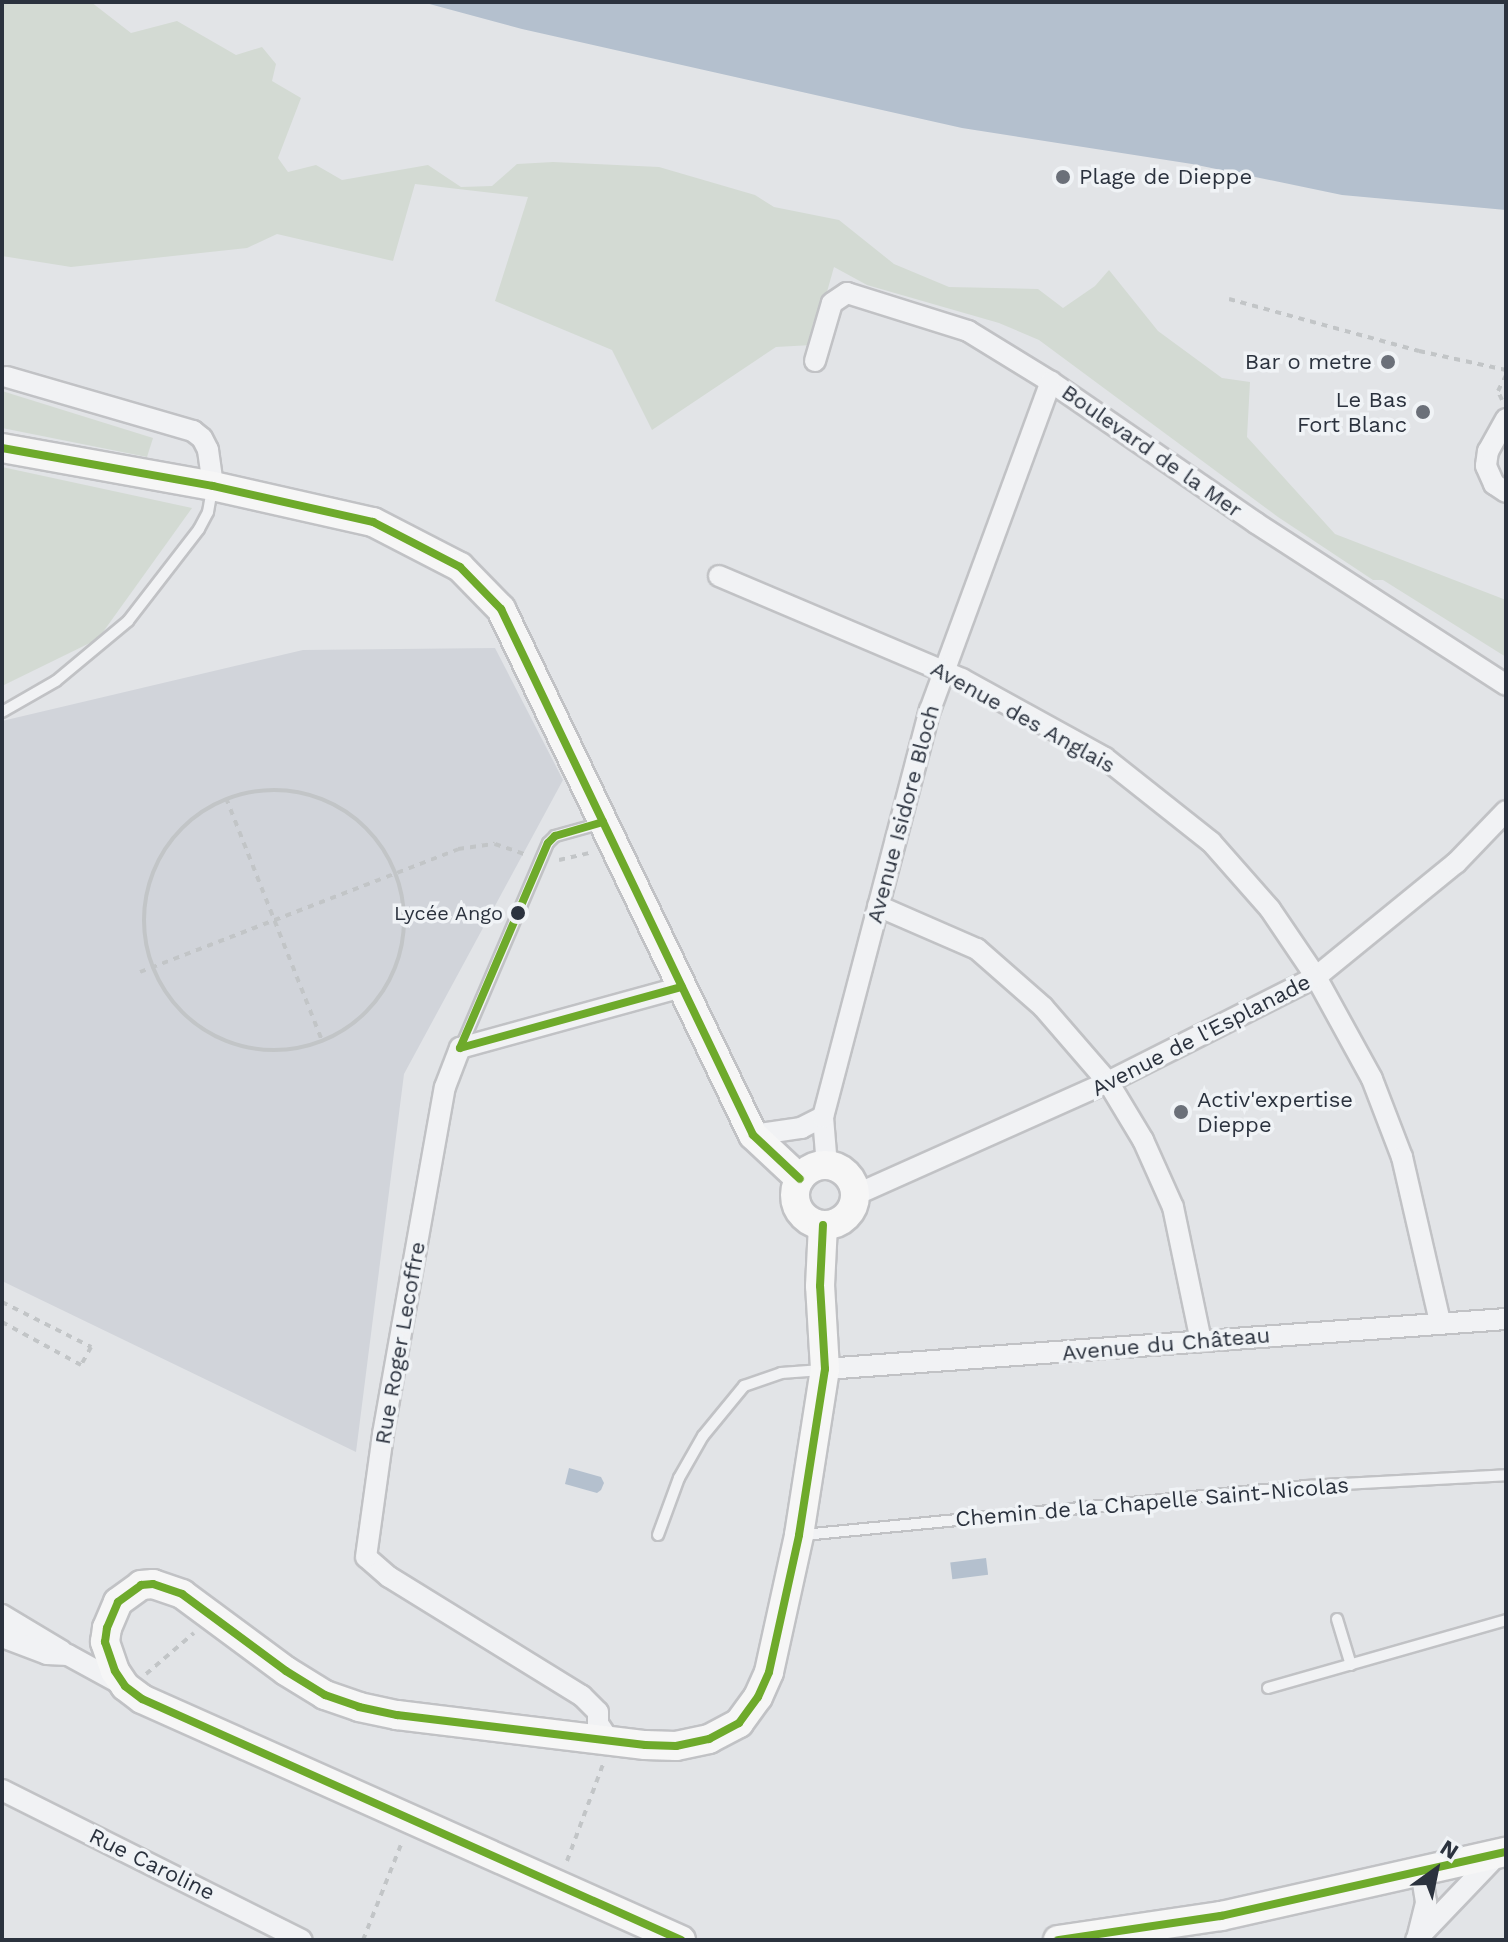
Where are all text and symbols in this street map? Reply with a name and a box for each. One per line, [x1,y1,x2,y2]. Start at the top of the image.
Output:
place label: Plage de Dieppe [1079,164,1252,190]
marker: Plage de Dieppe [1054,168,1072,186]
place label: Bar o metre [1244,349,1372,375]
marker: Bar o metre [1379,353,1397,371]
street label: Boulevard de la Mer [1056,379,1248,523]
place label: Le Bas Fort Blanc [1297,386,1407,438]
marker: Le Bas Fort Blanc [1414,403,1432,421]
street label: Avenue des Anglais [926,655,1120,779]
street label: Avenue Isidore Bloch [861,702,945,926]
place label: Lycée Ango [393,901,503,925]
marker: Lycée Ango [510,905,526,921]
street label: Avenue de l'Esplanade [1087,968,1315,1102]
place label: Activ'expertise Dieppe [1197,1086,1353,1138]
marker: Activ'expertise Dieppe [1172,1103,1190,1121]
street label: Rue Roger Lecoffre [369,1239,431,1447]
street label: Avenue du Château [1061,1322,1271,1366]
street label: Chemin de la Chapelle Saint-Nicolas [954,1472,1350,1532]
street label: Rue Caroline [85,1822,219,1906]
north arrow [1396,1830,1476,1910]
text: N [1436,1835,1463,1864]

